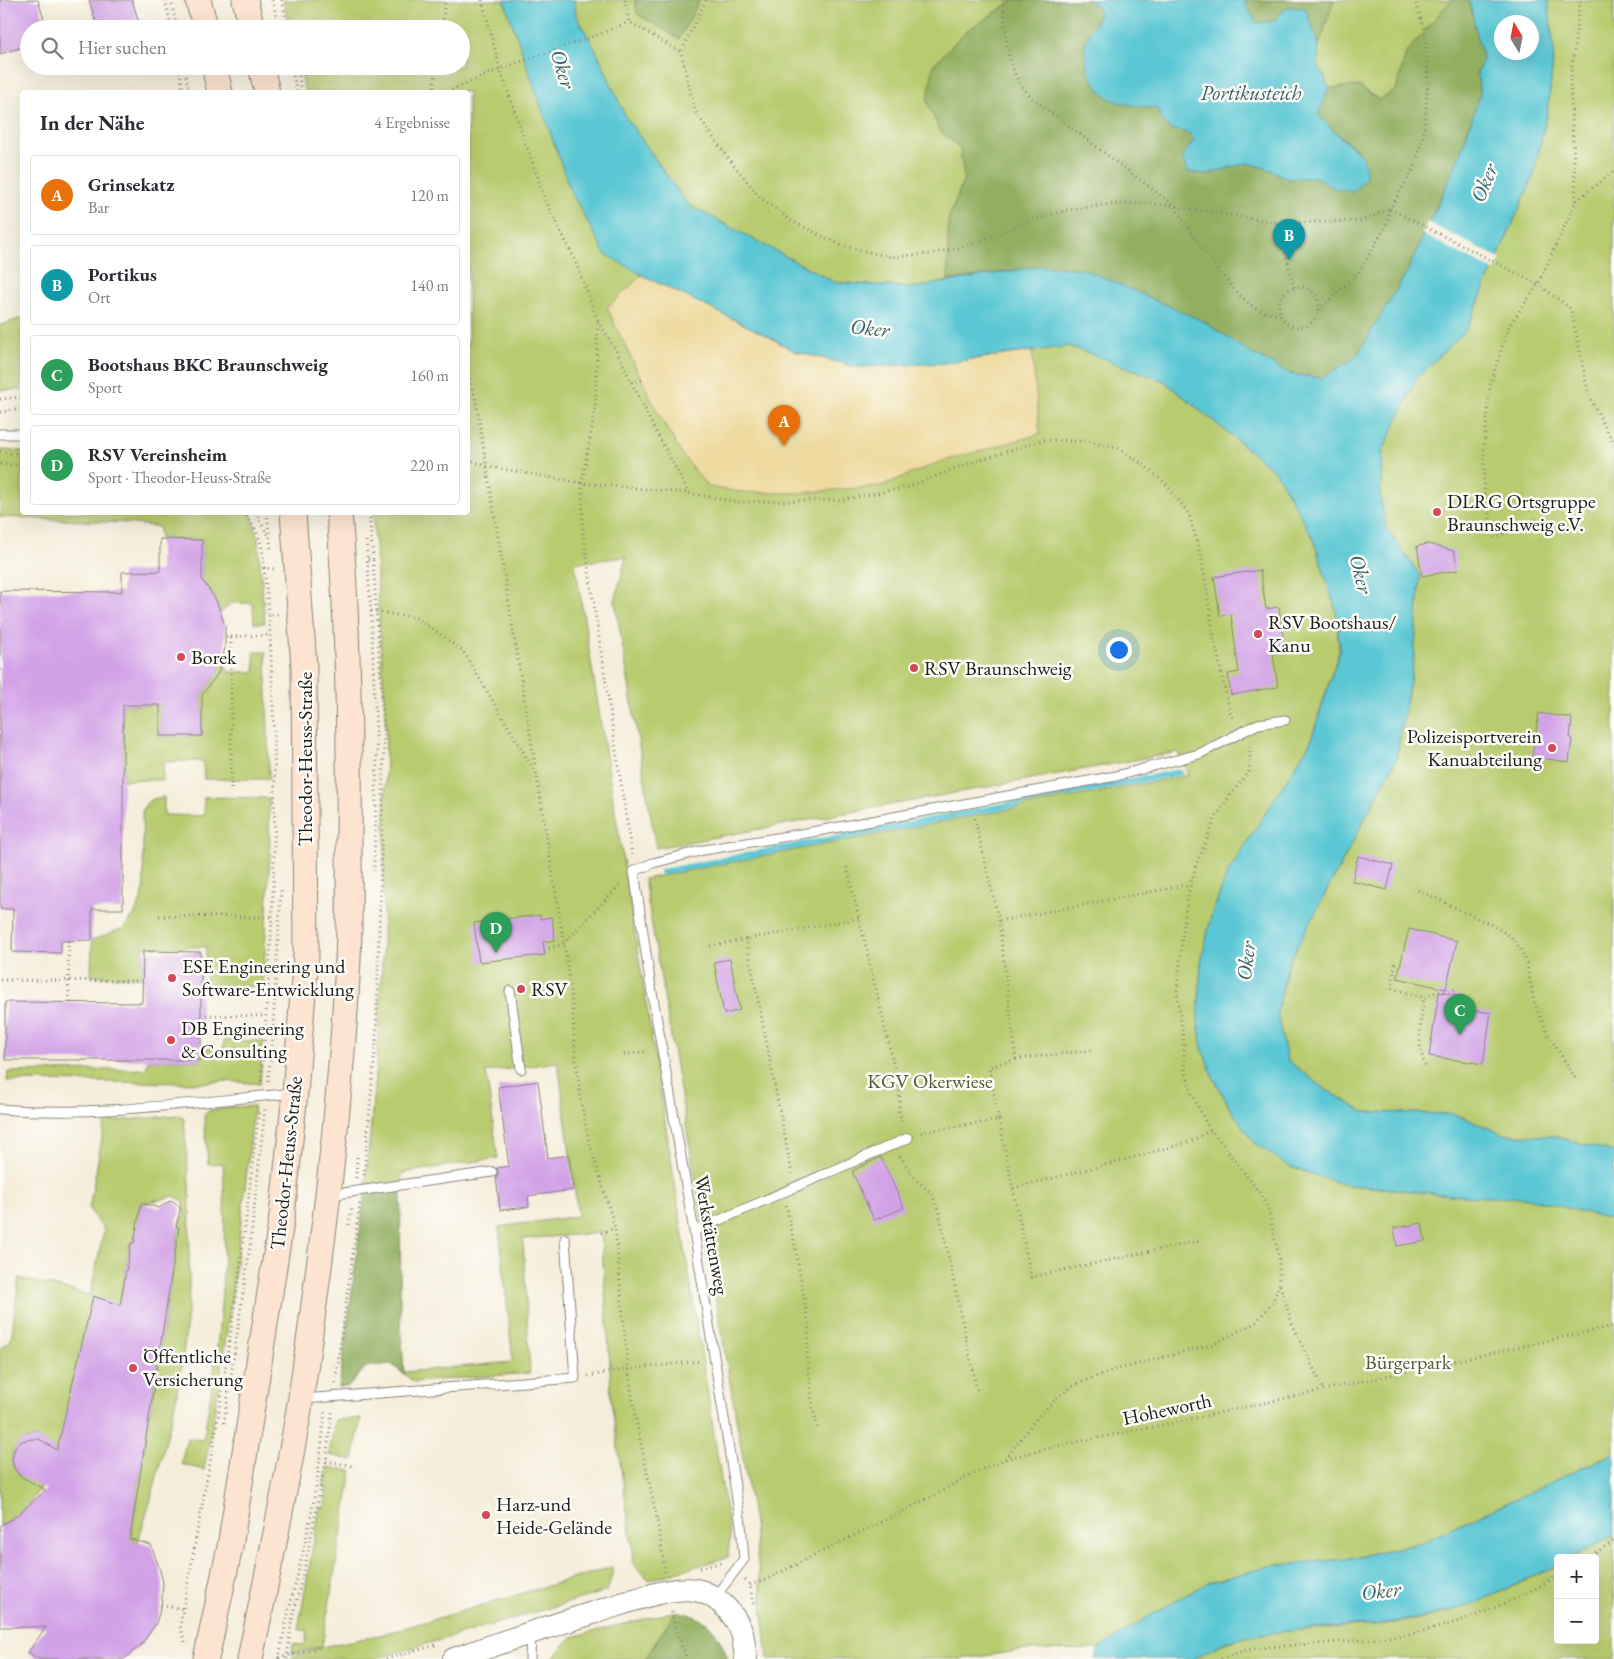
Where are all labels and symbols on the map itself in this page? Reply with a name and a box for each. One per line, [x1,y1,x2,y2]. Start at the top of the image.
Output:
north arrow [1494,15,1539,60]
water label: Oker [545,46,582,93]
water label: Portikusteich [1200,79,1302,106]
water label: Oker [1464,159,1504,206]
pin: B [1273,219,1305,260]
water label: Oker [849,312,892,343]
pin: A [768,405,800,446]
place label: DLRG Ortsgruppe Braunschweig e.V. [1447,488,1596,537]
marker: DLRG Ortsgruppe Braunschweig e.V. [1431,506,1443,518]
water label: Oker [1344,552,1380,597]
place label: RSV Bootshaus/ Kanu [1268,609,1397,658]
marker: RSV Bootshaus/ Kanu [1252,628,1264,640]
your location [1106,637,1132,663]
place label: Borek [191,644,237,670]
marker: Borek [175,651,187,663]
place label: RSV Braunschweig [924,655,1072,681]
marker: RSV Braunschweig [908,662,920,674]
street label: Theodor-Heuss-Straße [292,672,318,846]
place label: Polizeisportverein Kanuabteilung [1407,723,1542,772]
marker: Polizeisportverein Kanuabteilung [1546,742,1558,754]
pin: D [480,912,512,953]
water label: Oker [1230,939,1261,982]
place label: ESE Engineering und Software-Entwicklung [182,953,354,1002]
marker: ESE Engineering und Software-Entwicklung [166,972,178,984]
place label: RSV [531,976,569,1002]
marker: RSV [515,983,527,995]
pin: C [1444,994,1476,1035]
place label: DB Engineering & Consulting [181,1015,304,1064]
marker: DB Engineering & Consulting [165,1034,177,1046]
park label: KGV Okerwiese [867,1068,993,1094]
street label: Theodor-Heuss-Straße [264,1075,308,1251]
street label: Werkstättenweg [689,1173,735,1297]
place label: Öffentliche Versicherung [143,1343,243,1392]
park label: Bürgerpark [1365,1349,1452,1375]
marker: Öffentliche Versicherung [127,1362,139,1374]
street label: Hoheworth [1120,1387,1214,1431]
place label: Harz-und Heide-Gelände [496,1491,612,1540]
marker: Harz-und Heide-Gelände [480,1509,492,1521]
water label: Oker [1360,1575,1403,1606]

